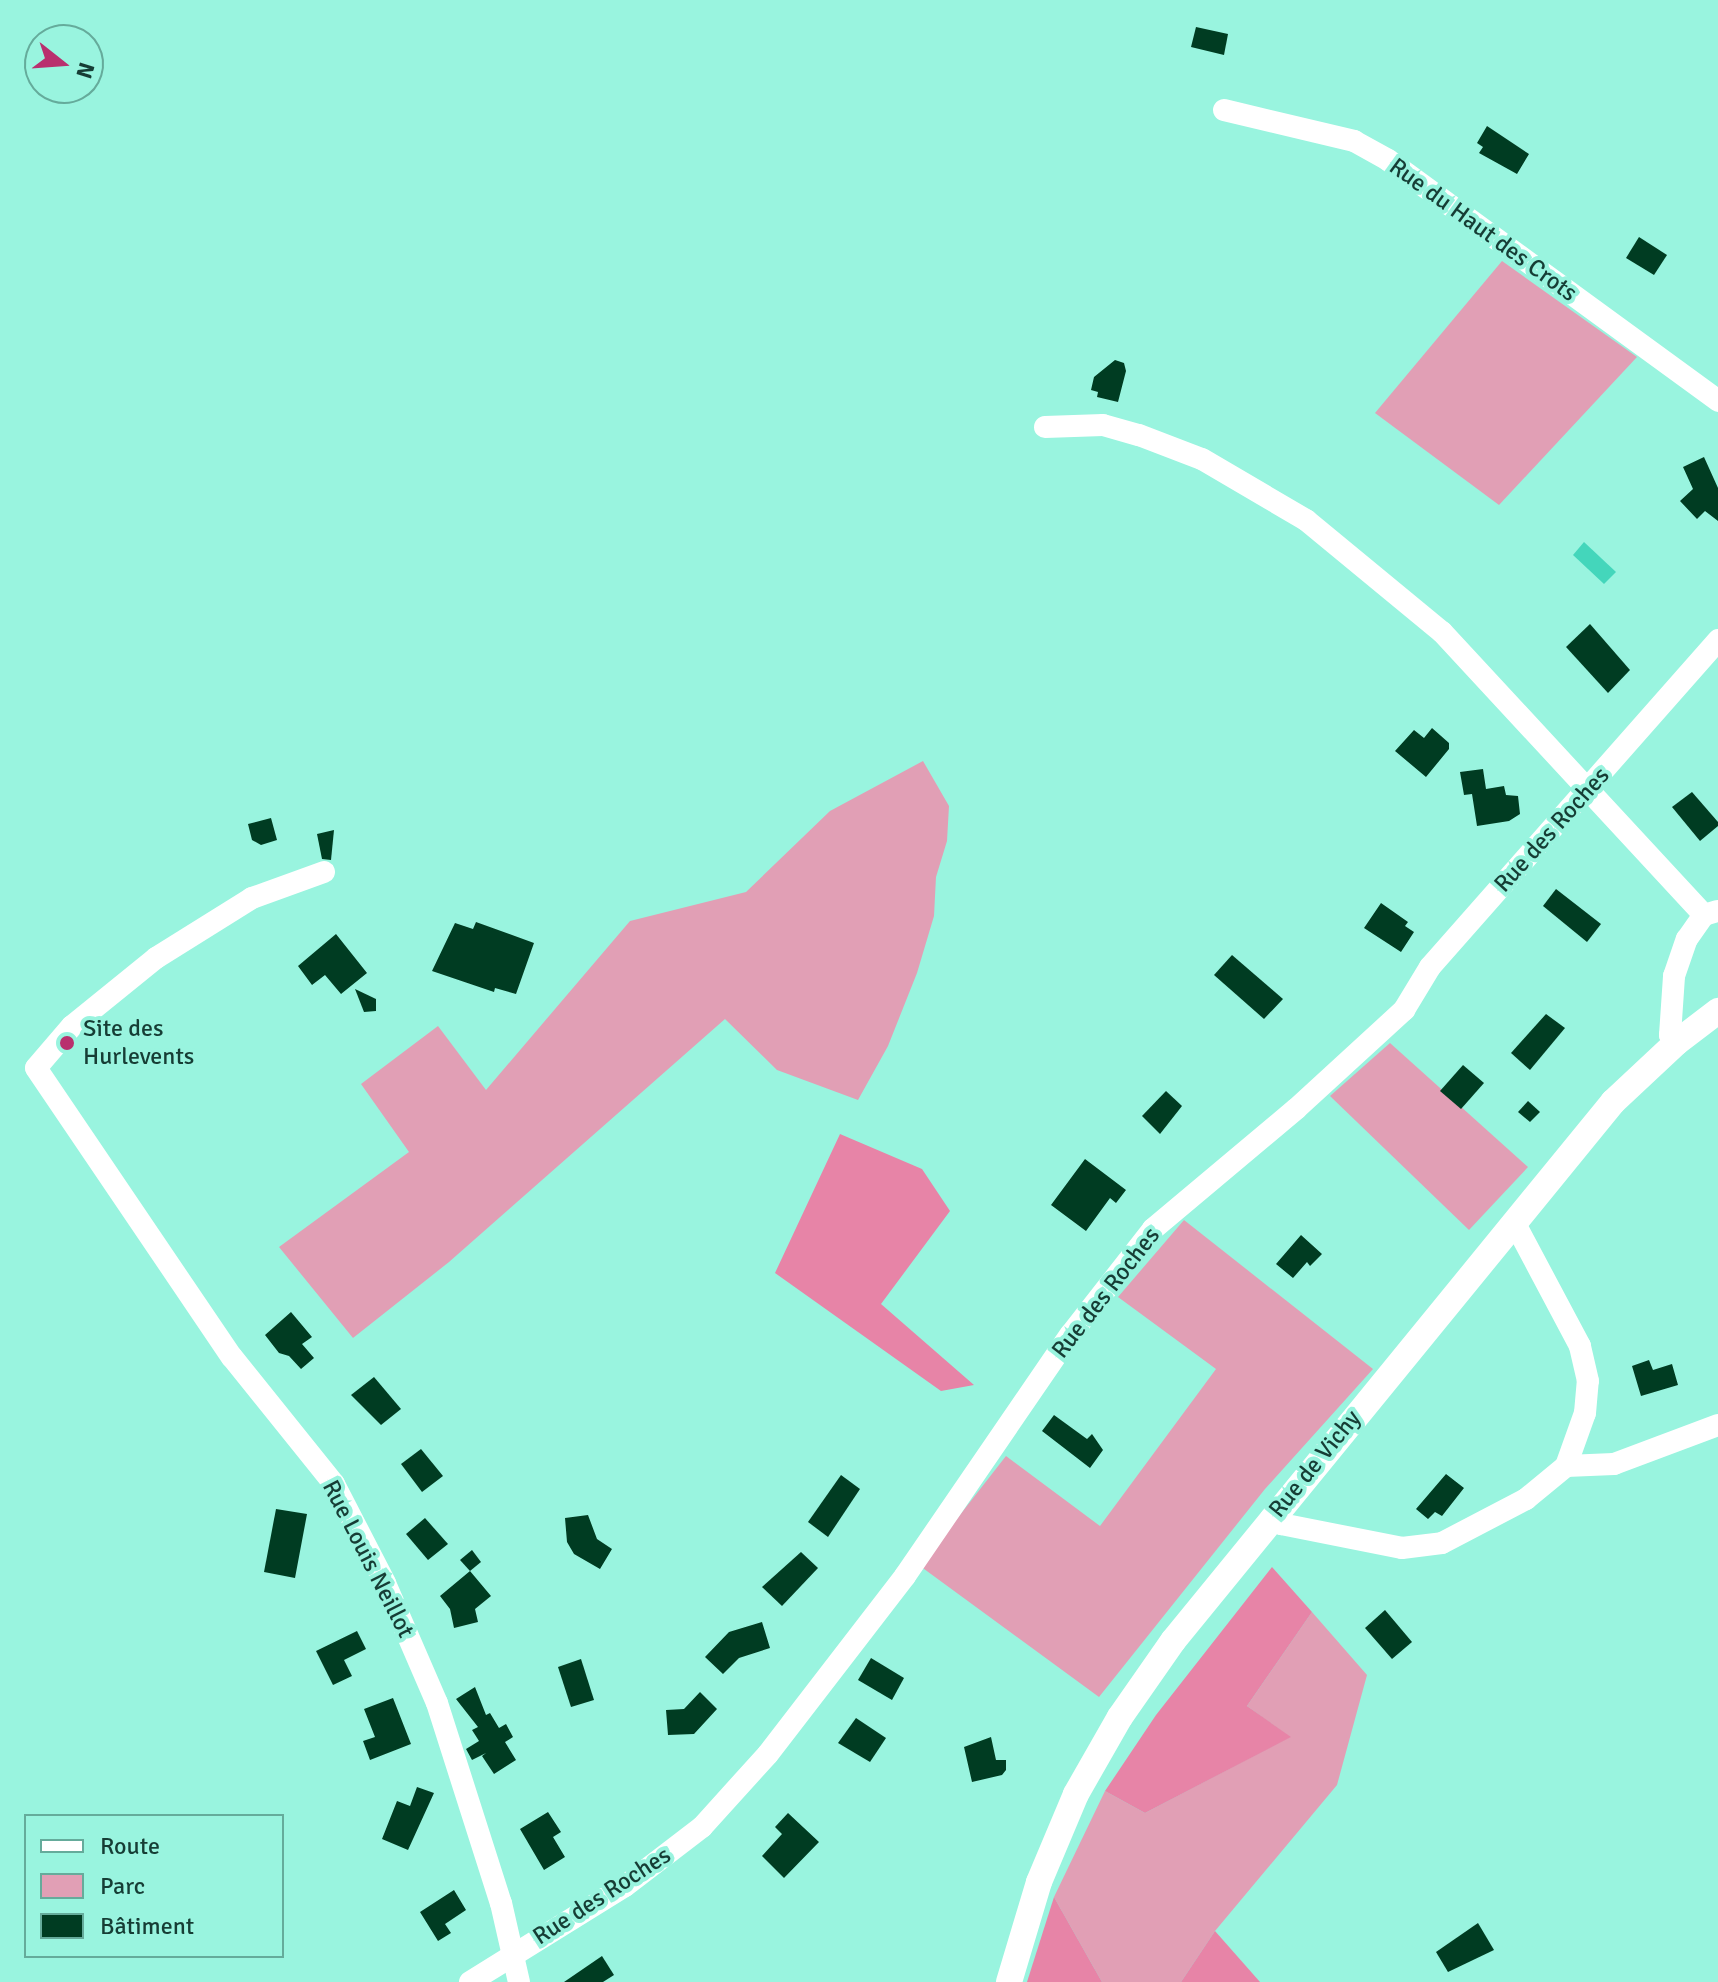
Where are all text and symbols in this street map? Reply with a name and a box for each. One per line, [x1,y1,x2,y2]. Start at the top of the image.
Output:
north arrow [24,24,104,104]
text: N [70,59,101,82]
street label: Rue du Haut des Crots [1383,152,1583,308]
street label: Rue des Roches [1488,762,1616,898]
place label: Site des Hurlevents [83,1015,194,1071]
marker: Site des Hurlevents [58,1034,76,1052]
street label: Rue des Roches [1046,1222,1166,1364]
street label: Rue de Vichy [1263,1405,1367,1523]
street label: Rue Louis Neillot [316,1475,420,1643]
legend [24,1814,284,1958]
text: Route [100,1831,160,1861]
street label: Rue des Roches [528,1841,676,1951]
text: Parc [100,1871,145,1901]
text: Bâtiment [100,1911,194,1941]

